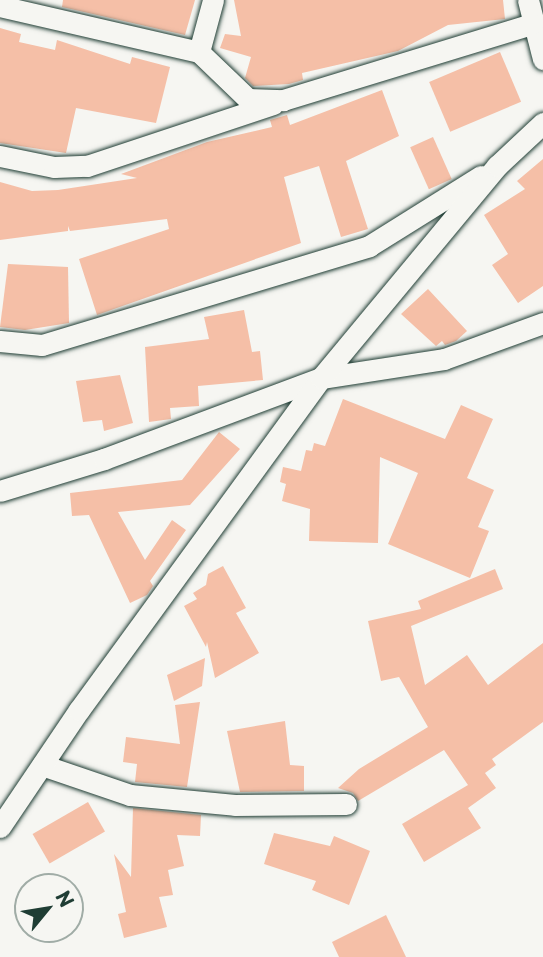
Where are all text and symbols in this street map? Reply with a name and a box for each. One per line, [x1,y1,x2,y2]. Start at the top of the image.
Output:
north arrow [14,873,84,943]
text: N [50,885,81,912]

